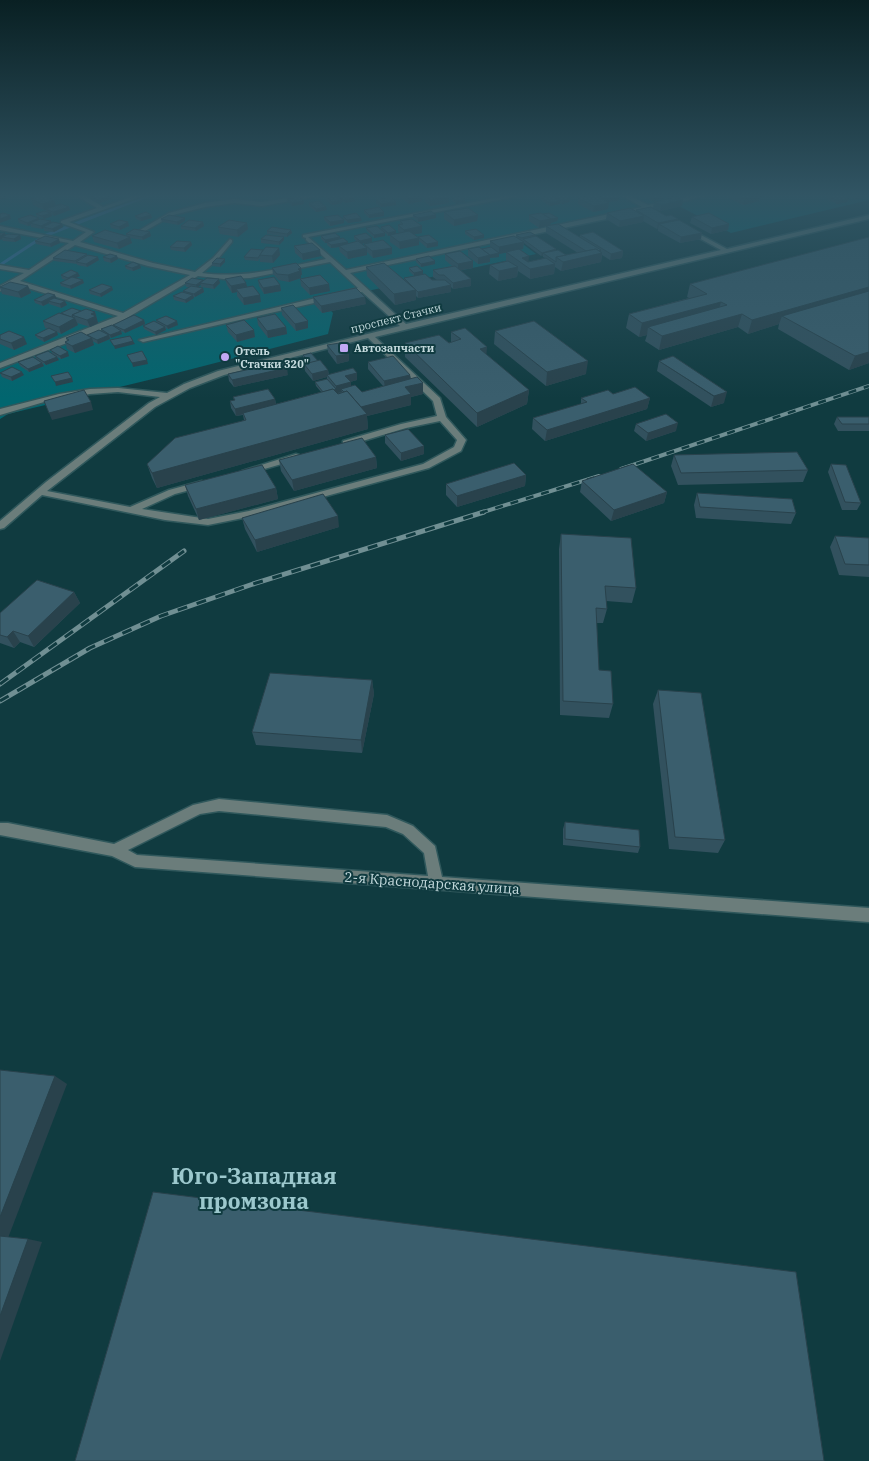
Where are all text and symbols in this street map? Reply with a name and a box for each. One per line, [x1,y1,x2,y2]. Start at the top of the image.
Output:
street label: проспект Стачки [349,300,443,336]
place label: Автозапчасти [354,341,435,355]
marker: Автозапчасти [338,342,350,354]
place label: Отель "Стачки 320" [235,344,309,371]
marker: Отель "Стачки 320" [219,351,231,363]
street label: 2-я Краснодарская улица [344,868,521,898]
district label: Юго-Западная промзона [171,1161,337,1215]

